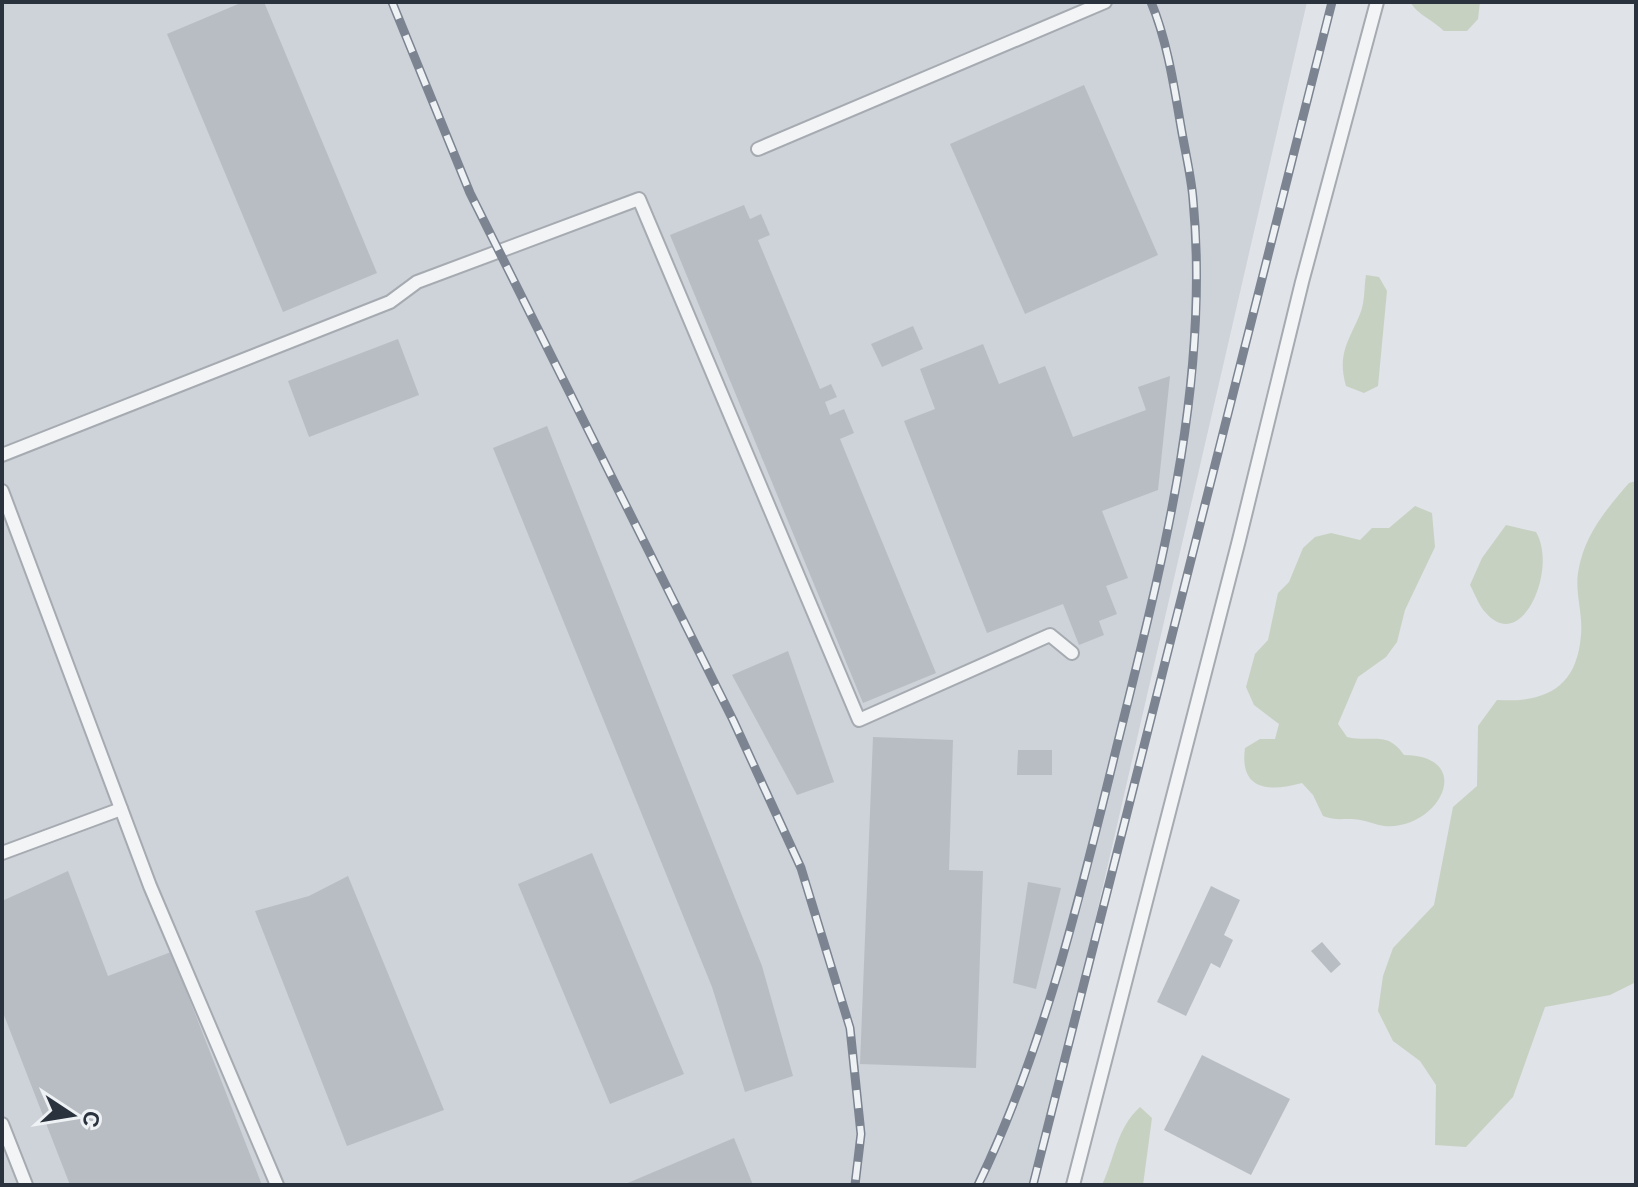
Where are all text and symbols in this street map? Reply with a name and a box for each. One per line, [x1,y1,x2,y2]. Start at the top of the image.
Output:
north arrow [32,1075,112,1155]
text: С [75,1108,107,1130]

